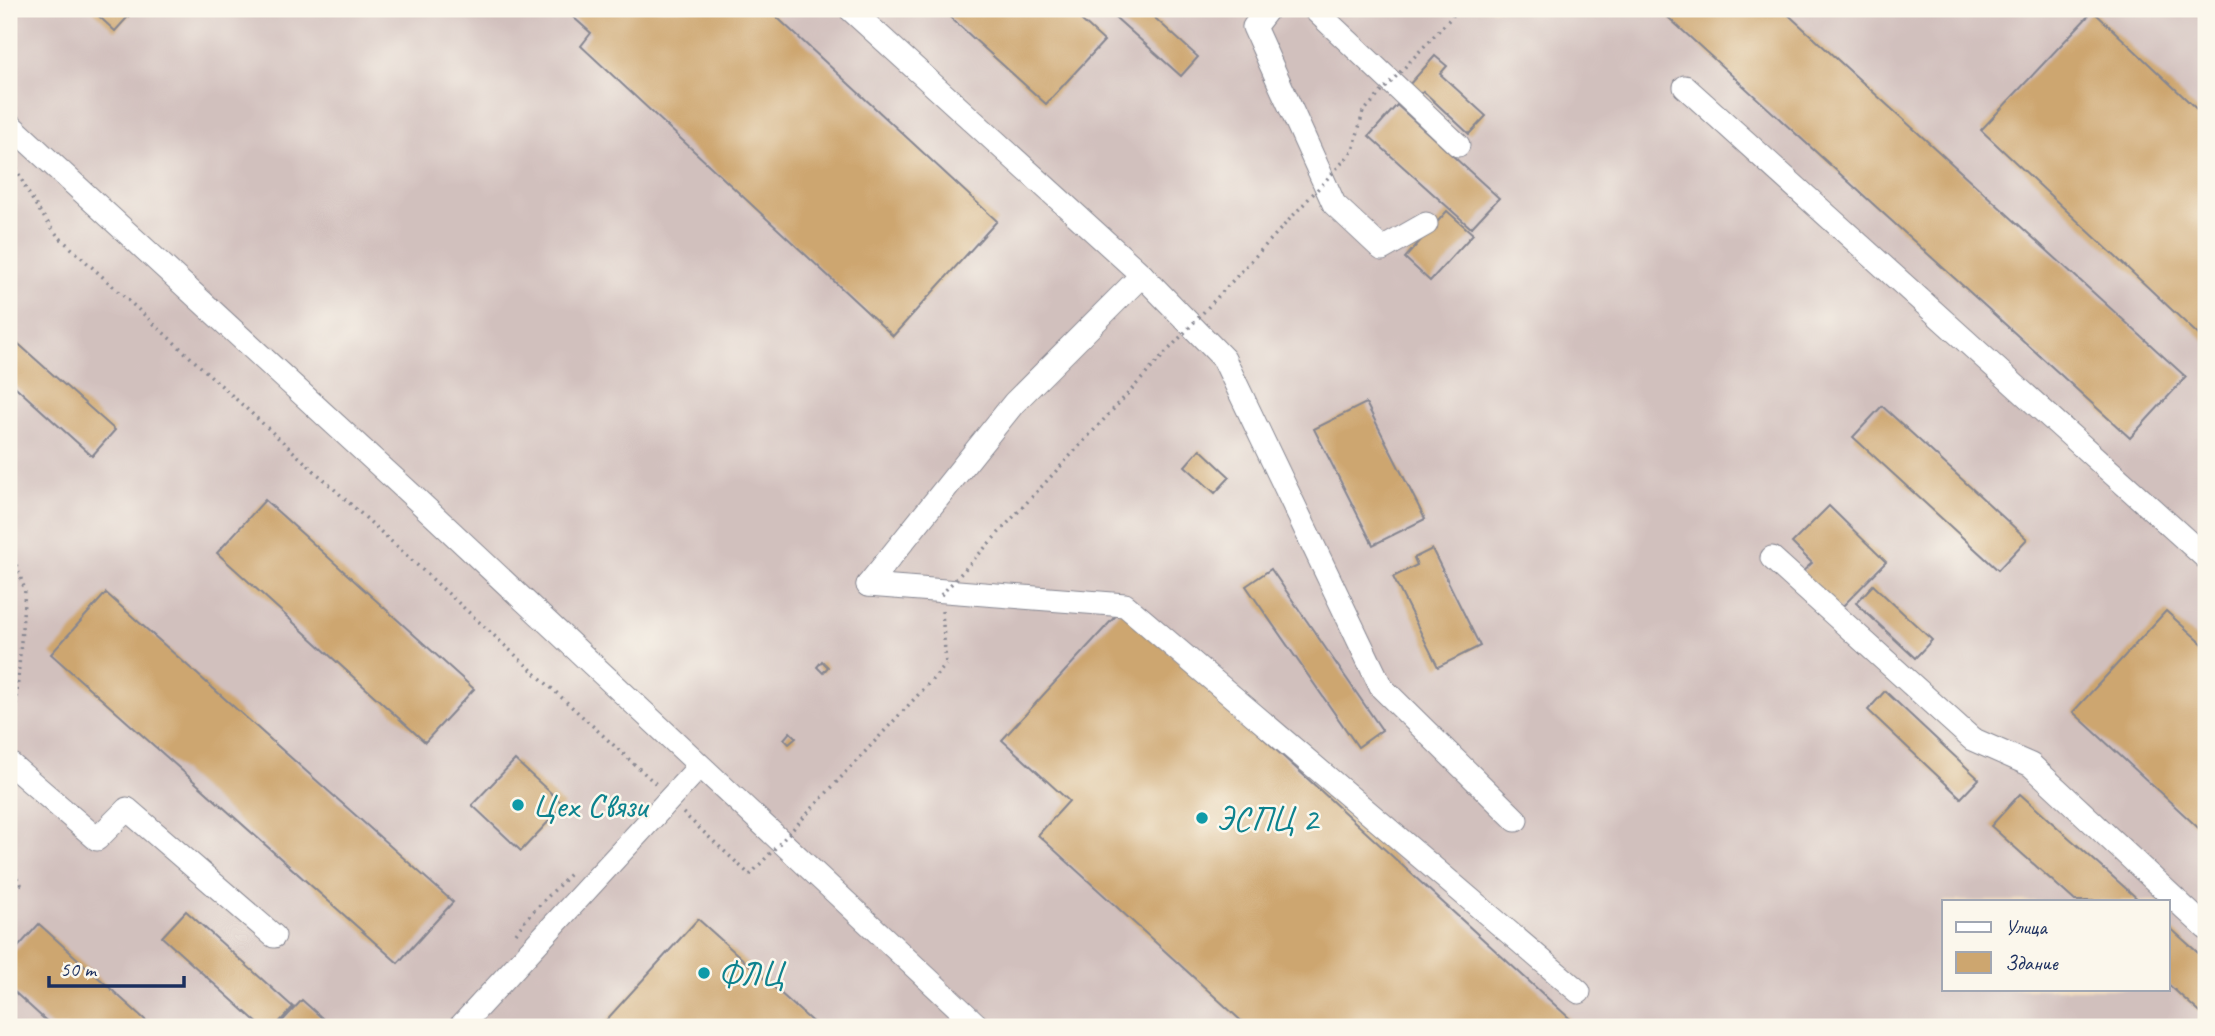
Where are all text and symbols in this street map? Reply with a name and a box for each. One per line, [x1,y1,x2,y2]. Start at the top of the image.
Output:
place label: Цех Связи [532,783,650,828]
place label: ЭСПЦ 2 [1216,796,1321,841]
marker: Цех Связи [510,797,526,813]
marker: ЭСПЦ 2 [1194,810,1210,826]
legend [1942,900,2170,990]
text: Улица [2005,914,2048,940]
scale bar [49,945,184,989]
text: Здание [2005,950,2059,976]
place label: ФЛЦ [718,951,787,996]
text: 50 m [60,956,98,982]
marker: ФЛЦ [696,965,712,981]

